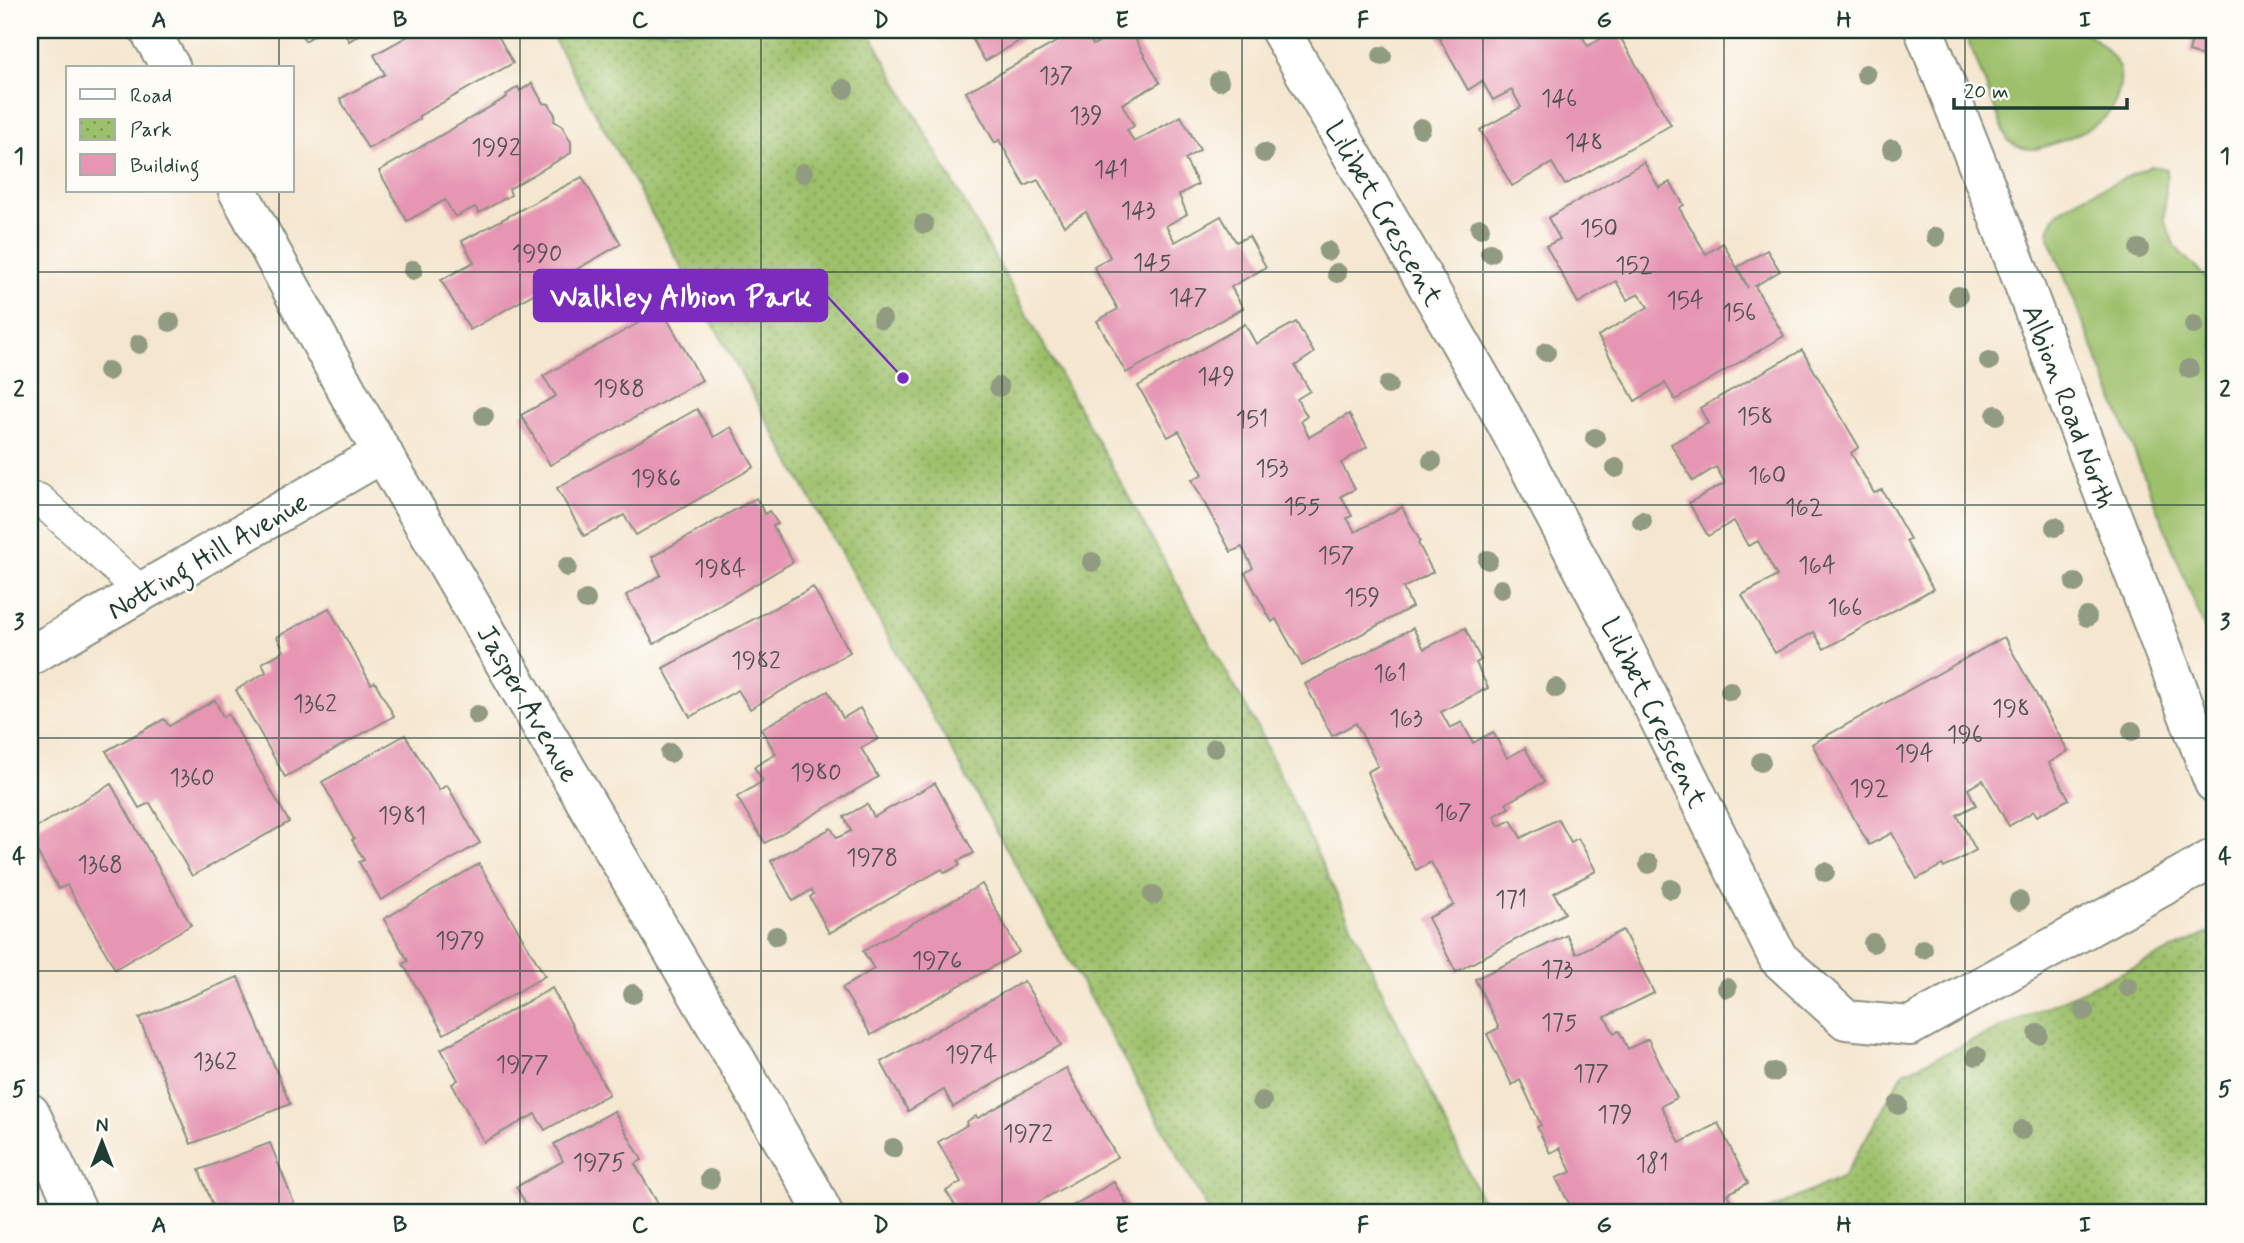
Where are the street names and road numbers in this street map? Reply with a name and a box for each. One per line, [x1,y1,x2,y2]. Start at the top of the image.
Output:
street label: Lilibet Crescent [1315,115,1451,314]
street label: Albion Road North [2012,300,2124,514]
street label: Notting Hill Avenue [101,485,317,632]
street label: Lilibet Crescent [1591,612,1715,815]
street label: Jasper Avenue [467,618,587,790]

